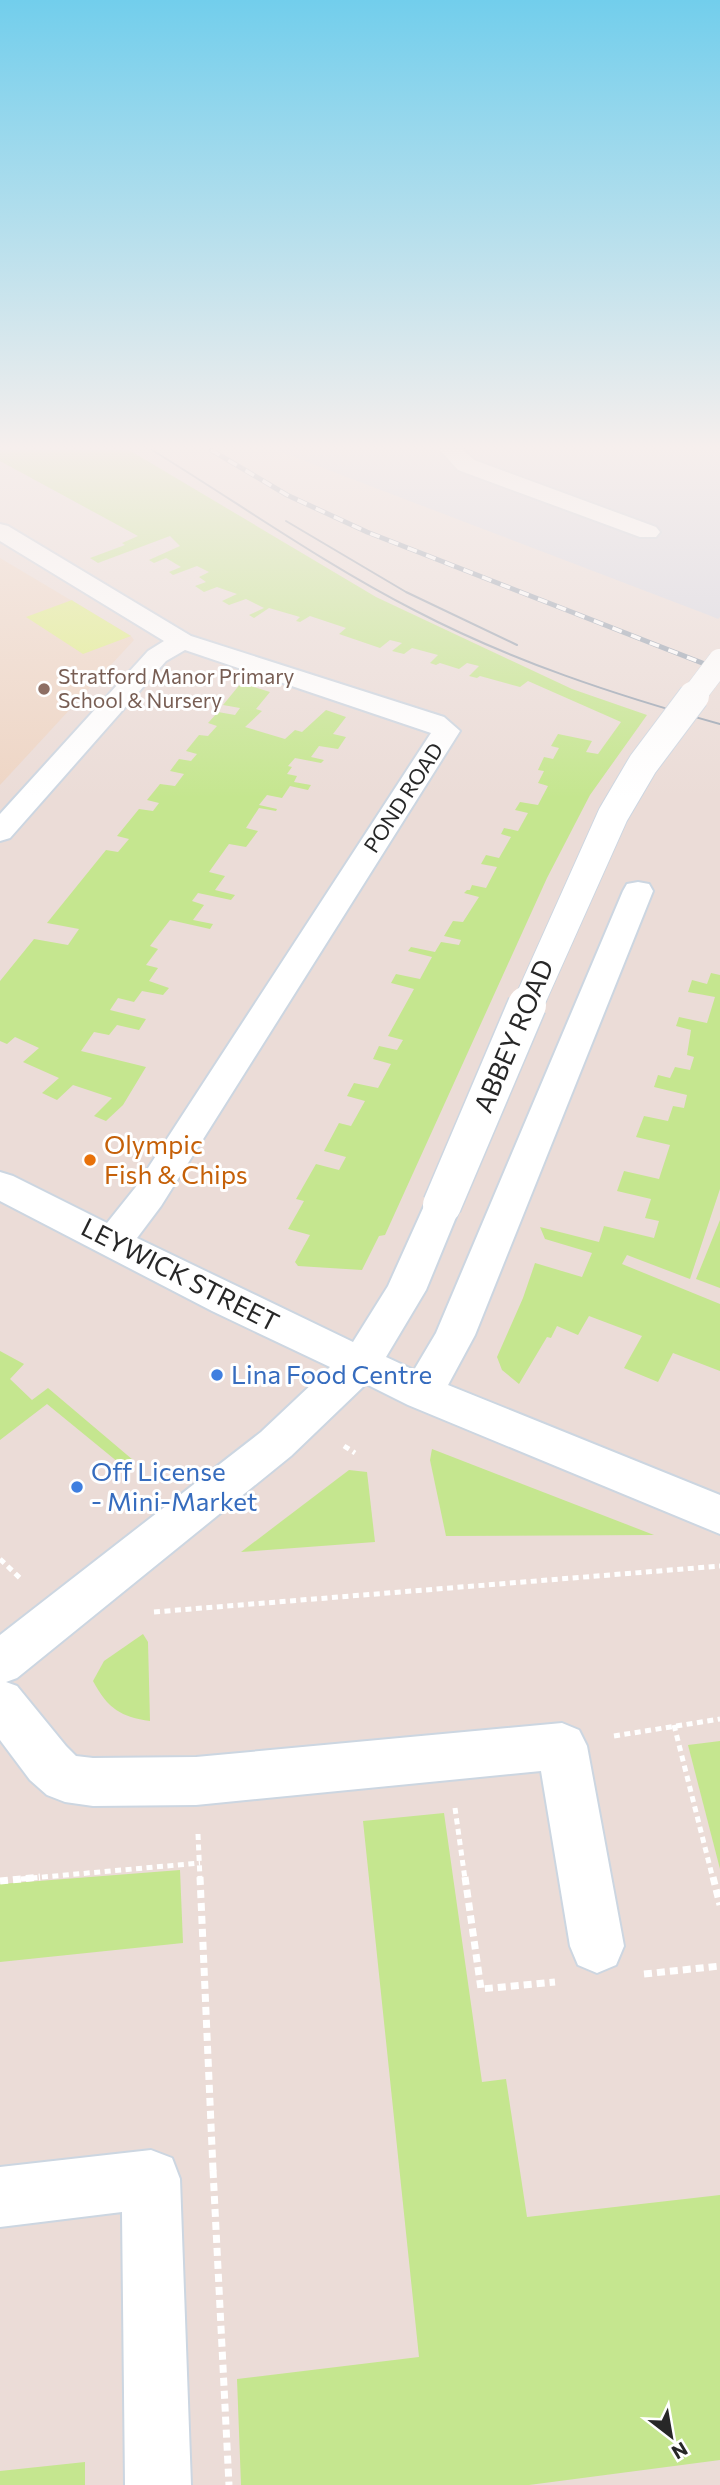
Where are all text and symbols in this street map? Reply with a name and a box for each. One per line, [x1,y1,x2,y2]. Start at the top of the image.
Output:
place label: Stratford Manor Primary School & Nursery [58,663,295,712]
marker: Stratford Manor Primary School & Nursery [36,681,52,697]
street label: POND ROAD [358,738,448,857]
street label: ABBEY ROAD [466,954,559,1117]
place label: Olympic Fish & Chips [104,1128,248,1189]
marker: Olympic Fish & Chips [82,1152,98,1168]
street label: LEYWICK STREET [77,1210,285,1337]
place label: Lina Food Centre [231,1358,432,1389]
marker: Lina Food Centre [209,1367,225,1383]
place label: Off License - Mini-Market [91,1455,257,1516]
marker: Off License - Mini-Market [69,1479,85,1495]
north arrow [636,2401,706,2471]
text: N [668,2437,692,2465]

